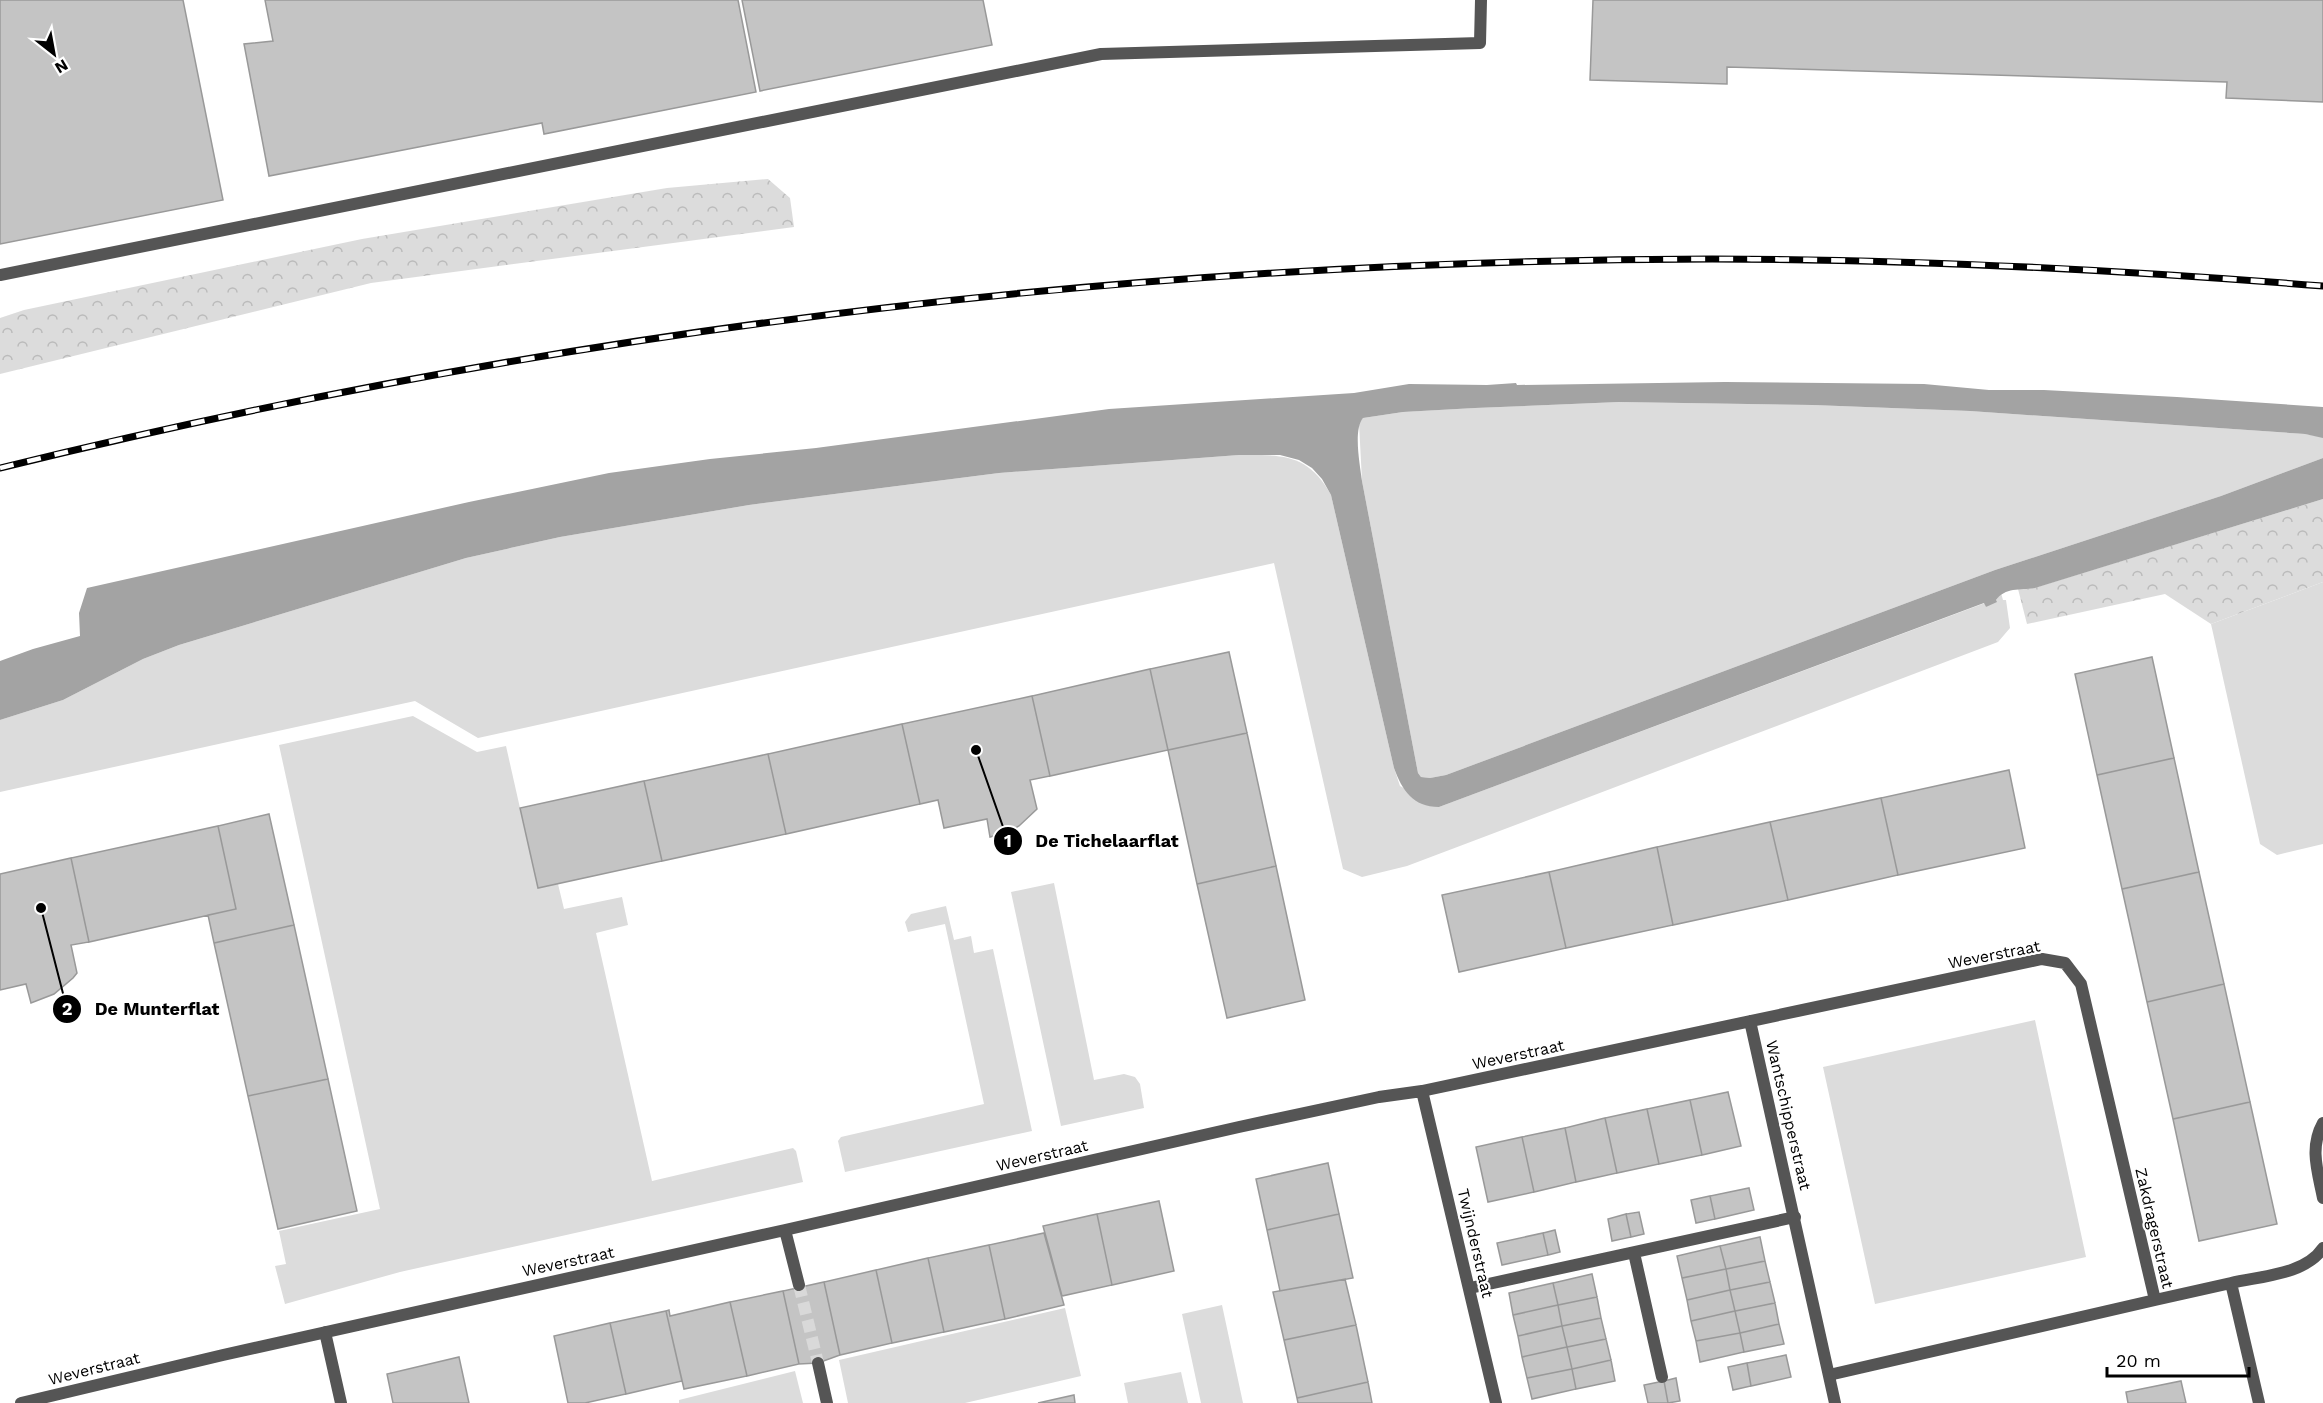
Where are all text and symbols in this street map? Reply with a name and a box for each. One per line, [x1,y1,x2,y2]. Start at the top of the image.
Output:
north arrow [24,24,84,84]
text: N [51,55,71,78]
callout: De Tichelaarflat [993,823,1191,859]
text: 1 [1004,830,1012,851]
text: De Tichelaarflat [1035,830,1179,851]
street label: Weverstraat [1946,936,2042,973]
callout: De Munterflat [52,991,231,1027]
text: 2 [62,998,72,1019]
text: De Munterflat [95,998,219,1019]
street label: Weverstraat [1470,1035,1566,1074]
street label: Wantschipperstraat [1762,1038,1815,1192]
street label: Weverstraat [994,1136,1090,1175]
street label: Zakdragerstraat [2131,1166,2178,1291]
street label: Twijnderstraat [1454,1186,1497,1300]
street label: Weverstraat [520,1242,616,1281]
scale bar [2107,1340,2250,1378]
street label: Weverstraat [46,1348,142,1389]
text: 20 m [2116,1350,2161,1371]

